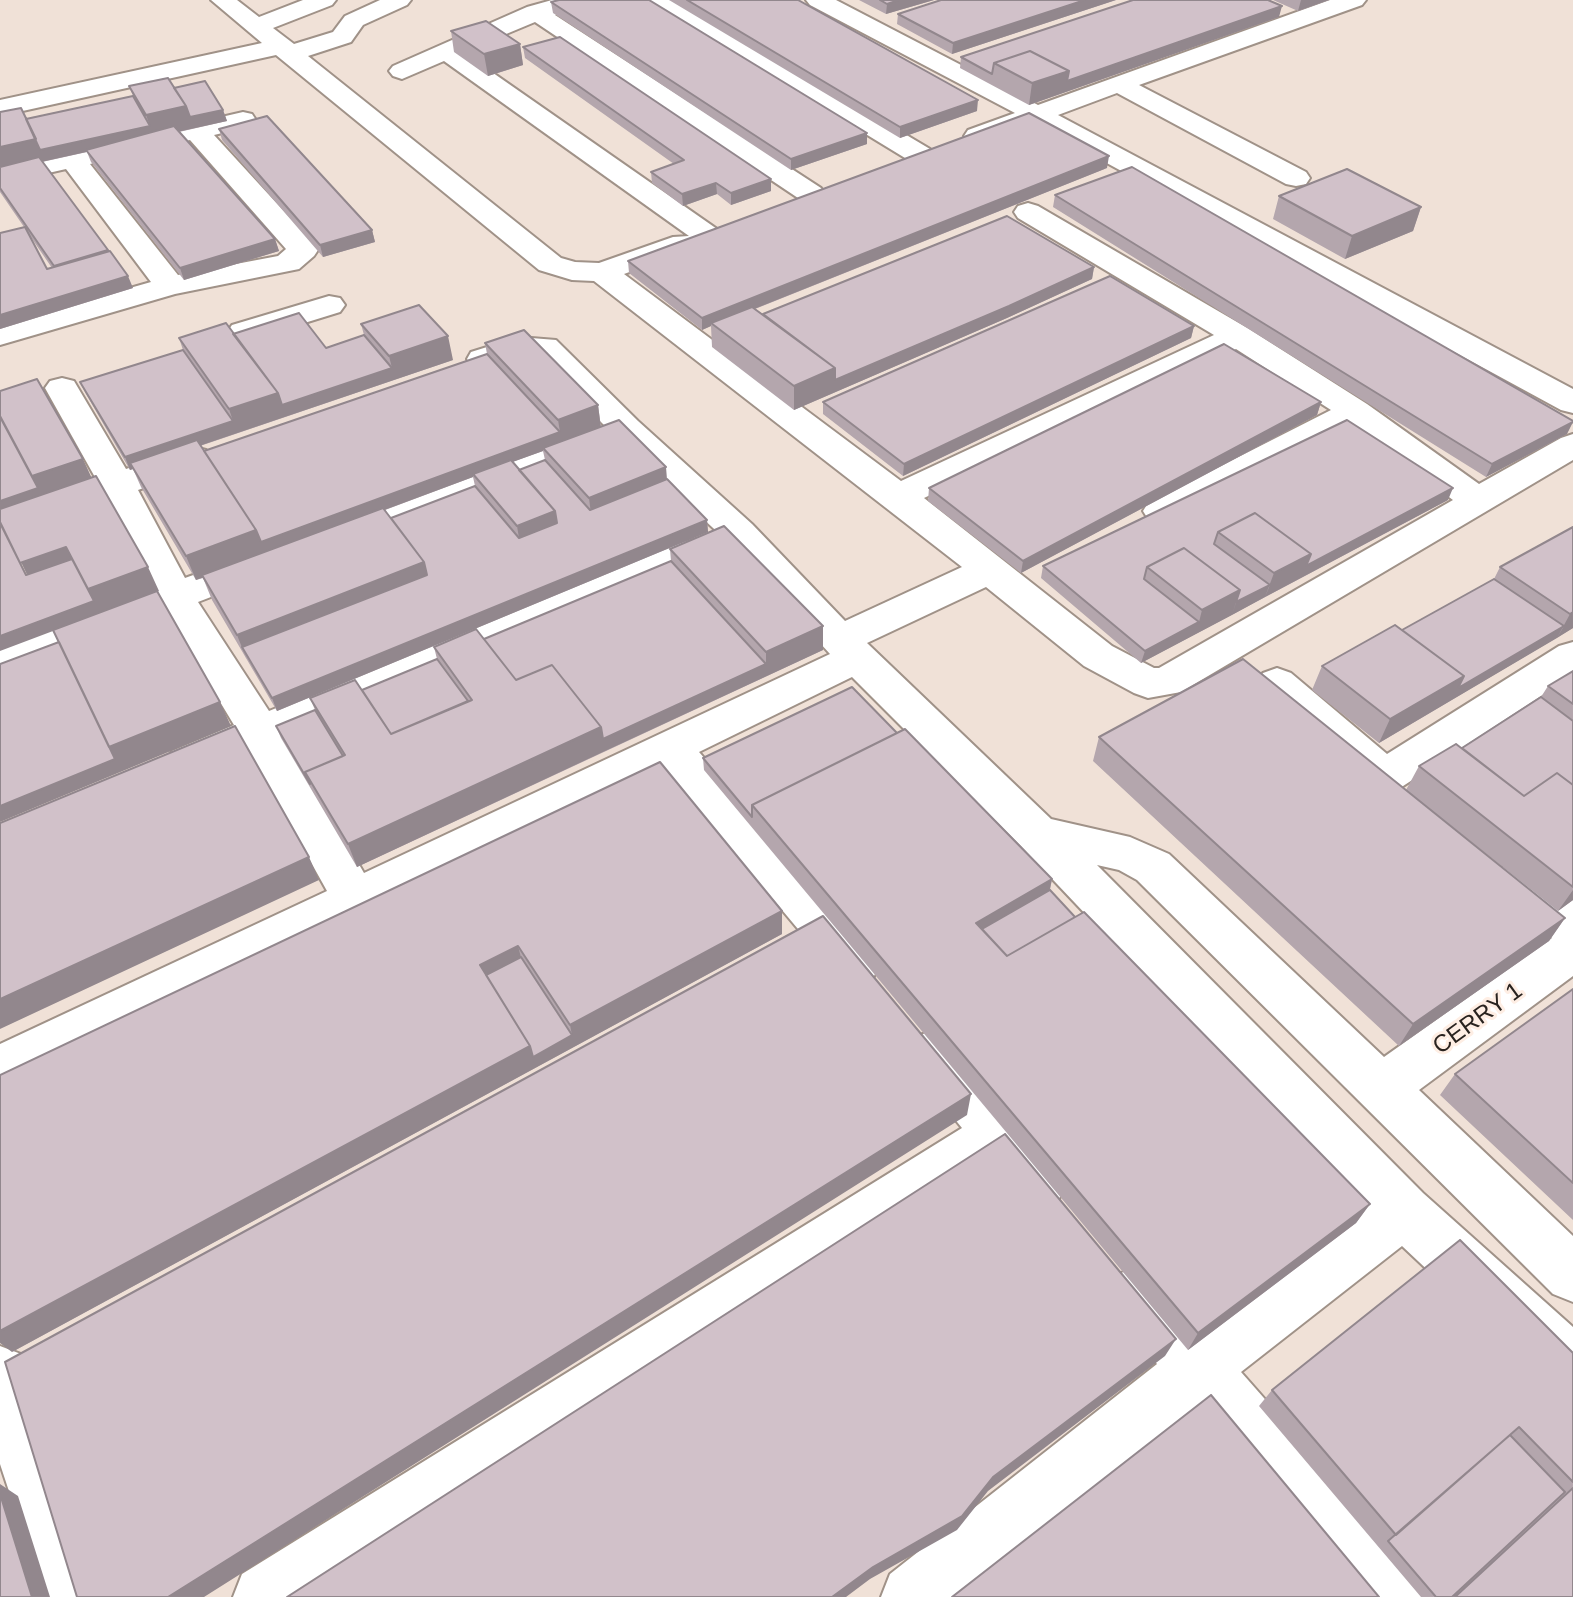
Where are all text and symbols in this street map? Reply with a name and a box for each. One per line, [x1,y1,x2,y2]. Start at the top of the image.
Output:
street label: CERRY 1 [1428,977,1528,1061]

